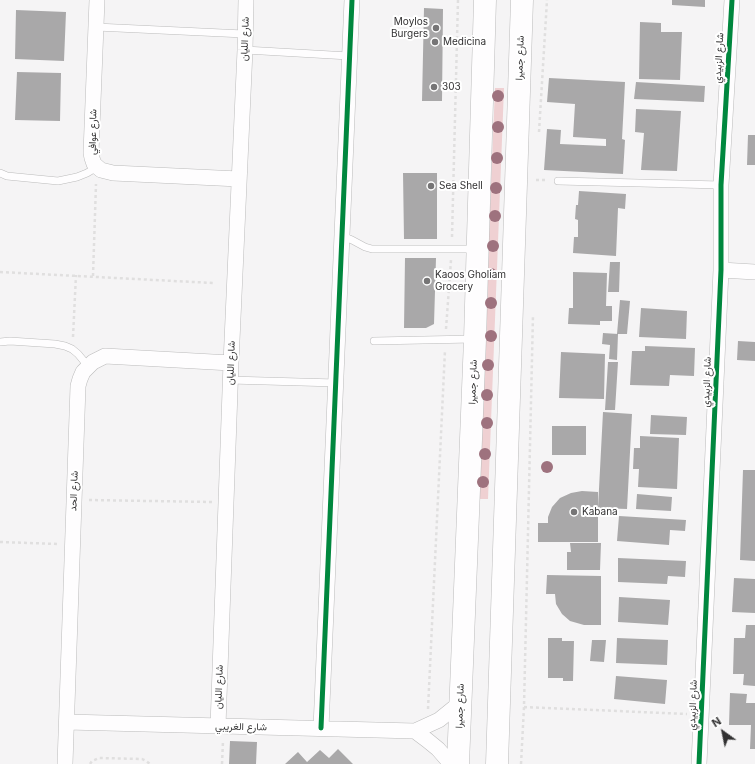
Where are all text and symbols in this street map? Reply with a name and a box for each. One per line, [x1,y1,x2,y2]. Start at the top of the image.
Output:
place label: Moylos Burgers [391,16,428,40]
street label: شارع الليان [238,17,252,61]
marker: Moylos Burgers [431,23,441,33]
street label: شارع الزبيدي [712,32,726,84]
street label: شارع جميرا [513,35,527,81]
place label: Medicina [443,36,486,48]
marker: Medicina [430,37,440,47]
place label: 303 [442,81,461,93]
marker: 303 [429,82,439,92]
street label: شارع عوافي [87,109,99,155]
place label: Sea Shell [439,180,483,192]
marker: Sea Shell [426,181,436,191]
place label: Kaoos Gholiam Grocery [435,269,506,292]
marker: Kaoos Gholiam Grocery [422,276,432,286]
street label: شارع الليان [224,341,238,385]
street label: شارع الزبيدي [700,356,714,408]
street label: شارع جميرا [466,359,480,405]
street label: شارع الحد [67,471,81,511]
place label: Kabana [582,506,618,518]
marker: Kabana [569,507,579,517]
street label: شارع الليان [212,665,226,709]
street label: شارع الزبيدي [686,679,700,731]
street label: شارع جميرا [453,683,467,729]
north arrow [703,712,743,752]
text: N [709,714,724,730]
street label: شارع الغريبي [215,721,267,733]

